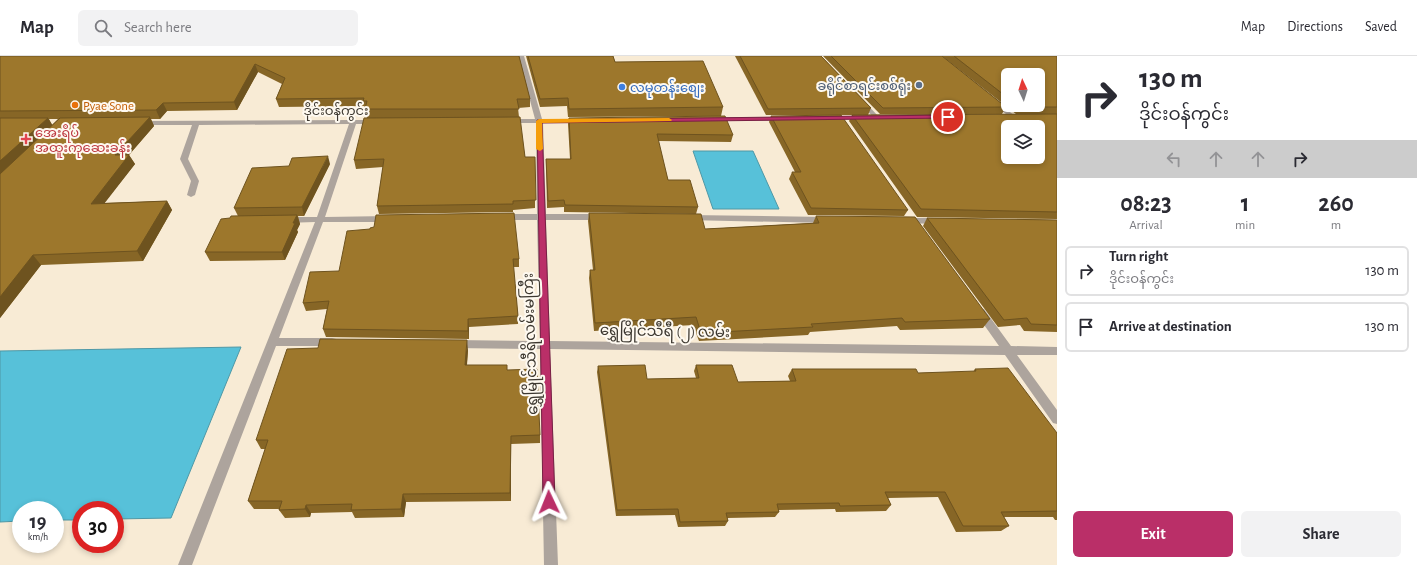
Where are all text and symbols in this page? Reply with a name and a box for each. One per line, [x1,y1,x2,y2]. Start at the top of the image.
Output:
search box [78,10,358,46]
icon: search [92,17,114,39]
text: Map [20,18,54,37]
text: Search here [124,20,192,35]
text: Map [1241,20,1265,34]
text: Directions [1287,20,1343,34]
text: Saved [1365,20,1397,34]
text: 130 m [1139,65,1203,93]
north arrow [1001,68,1045,112]
map controls [1001,68,1045,164]
icon: right [1073,72,1125,124]
place label: ခရိုင်စာရင်းစစ်ရုံး [818,77,911,96]
place label: လမုတန်းစျေး [630,79,705,98]
marker: ခရိုင်စာရင်းစစ်ရုံး [914,80,924,90]
marker: လမုတန်းစျေး [617,82,627,92]
marker: Pyae Sone [70,100,80,110]
place label: Pyae Sone [83,100,134,113]
pin [931,100,965,134]
street label: ဒိုင်းဝန်ကွင်း [303,102,369,121]
icon: arrive [937,106,959,128]
text: ဒိုင်းဝန်ကွင်း [1139,106,1229,124]
button: layers [1001,120,1045,164]
place label: အေးရိပ် အထူးကုဆေးခန်း [35,124,131,158]
marker: အေးရိပ် အထူးကုဆေးခန်း [20,133,32,145]
icon: left [1163,148,1185,170]
icon: ahead [1205,148,1227,170]
icon: ahead [1247,148,1269,170]
icon: right [1289,148,1311,170]
text: 08:23 [1120,192,1172,216]
text: 1 [1241,192,1249,216]
text: 260 [1318,192,1354,216]
text: Arrival [1129,219,1163,232]
text: min [1235,219,1255,232]
text: m [1331,219,1341,232]
text: Turn right [1109,249,1168,264]
icon: right [1075,260,1097,282]
text: 130 m [1365,263,1399,278]
street label: ရွှေမြိုင်သီရိလမ်းမကြီး [518,273,544,415]
text: ဒိုင်းဝန်ကွင်း [1109,273,1174,286]
icon: arrive [1075,316,1097,338]
text: Arrive at destination [1109,319,1232,334]
text: 130 m [1365,319,1399,334]
street label: ရွှေမြိုင်သီရီ (၂) လမ်း [600,320,730,344]
position arrow [528,481,570,523]
speed limit sign: 30 [72,501,124,553]
button: Exit [1073,511,1233,557]
button: Share [1241,511,1401,557]
text: 19 [30,512,46,532]
text: km/h [28,532,48,542]

